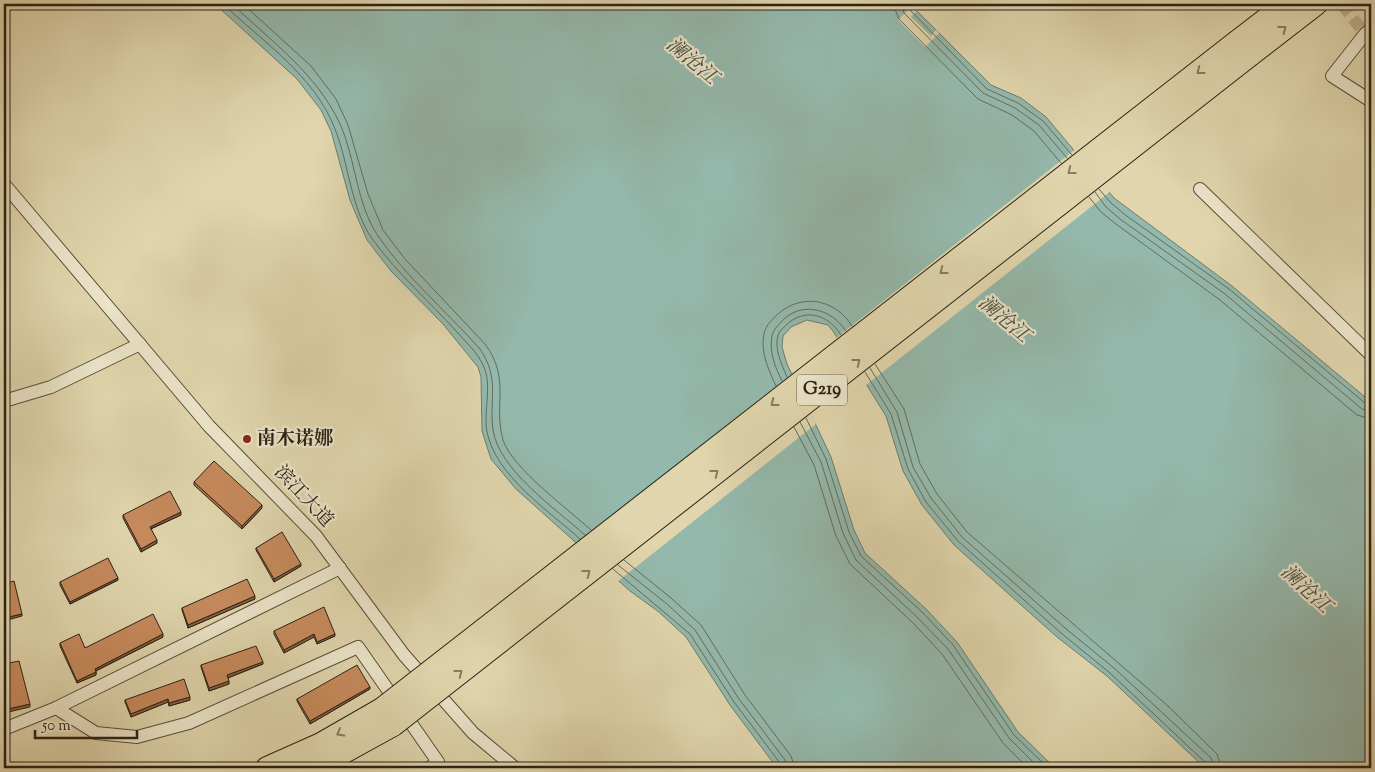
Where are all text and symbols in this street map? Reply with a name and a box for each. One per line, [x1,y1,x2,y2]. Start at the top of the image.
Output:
one-way arrow [1277,26,1286,35]
water label: 澜沧江 [659,32,726,94]
one-way arrow [1196,65,1205,74]
one-way arrow [1068,165,1077,174]
one-way arrow [940,265,949,274]
water label: 澜沧江 [971,290,1038,352]
one-way arrow [851,359,861,368]
road number: G219 [797,374,847,406]
one-way arrow [771,398,780,406]
place label: 南木诺娜 [257,426,334,453]
marker: 南木诺娜 [241,433,253,445]
street label: 滨江大道 [267,460,339,534]
one-way arrow [709,470,719,479]
water label: 澜沧江 [1273,559,1339,623]
one-way arrow [581,570,591,579]
one-way arrow [453,671,462,679]
scale bar [35,707,138,739]
text: 50 m [41,716,71,737]
one-way arrow [336,727,345,737]

